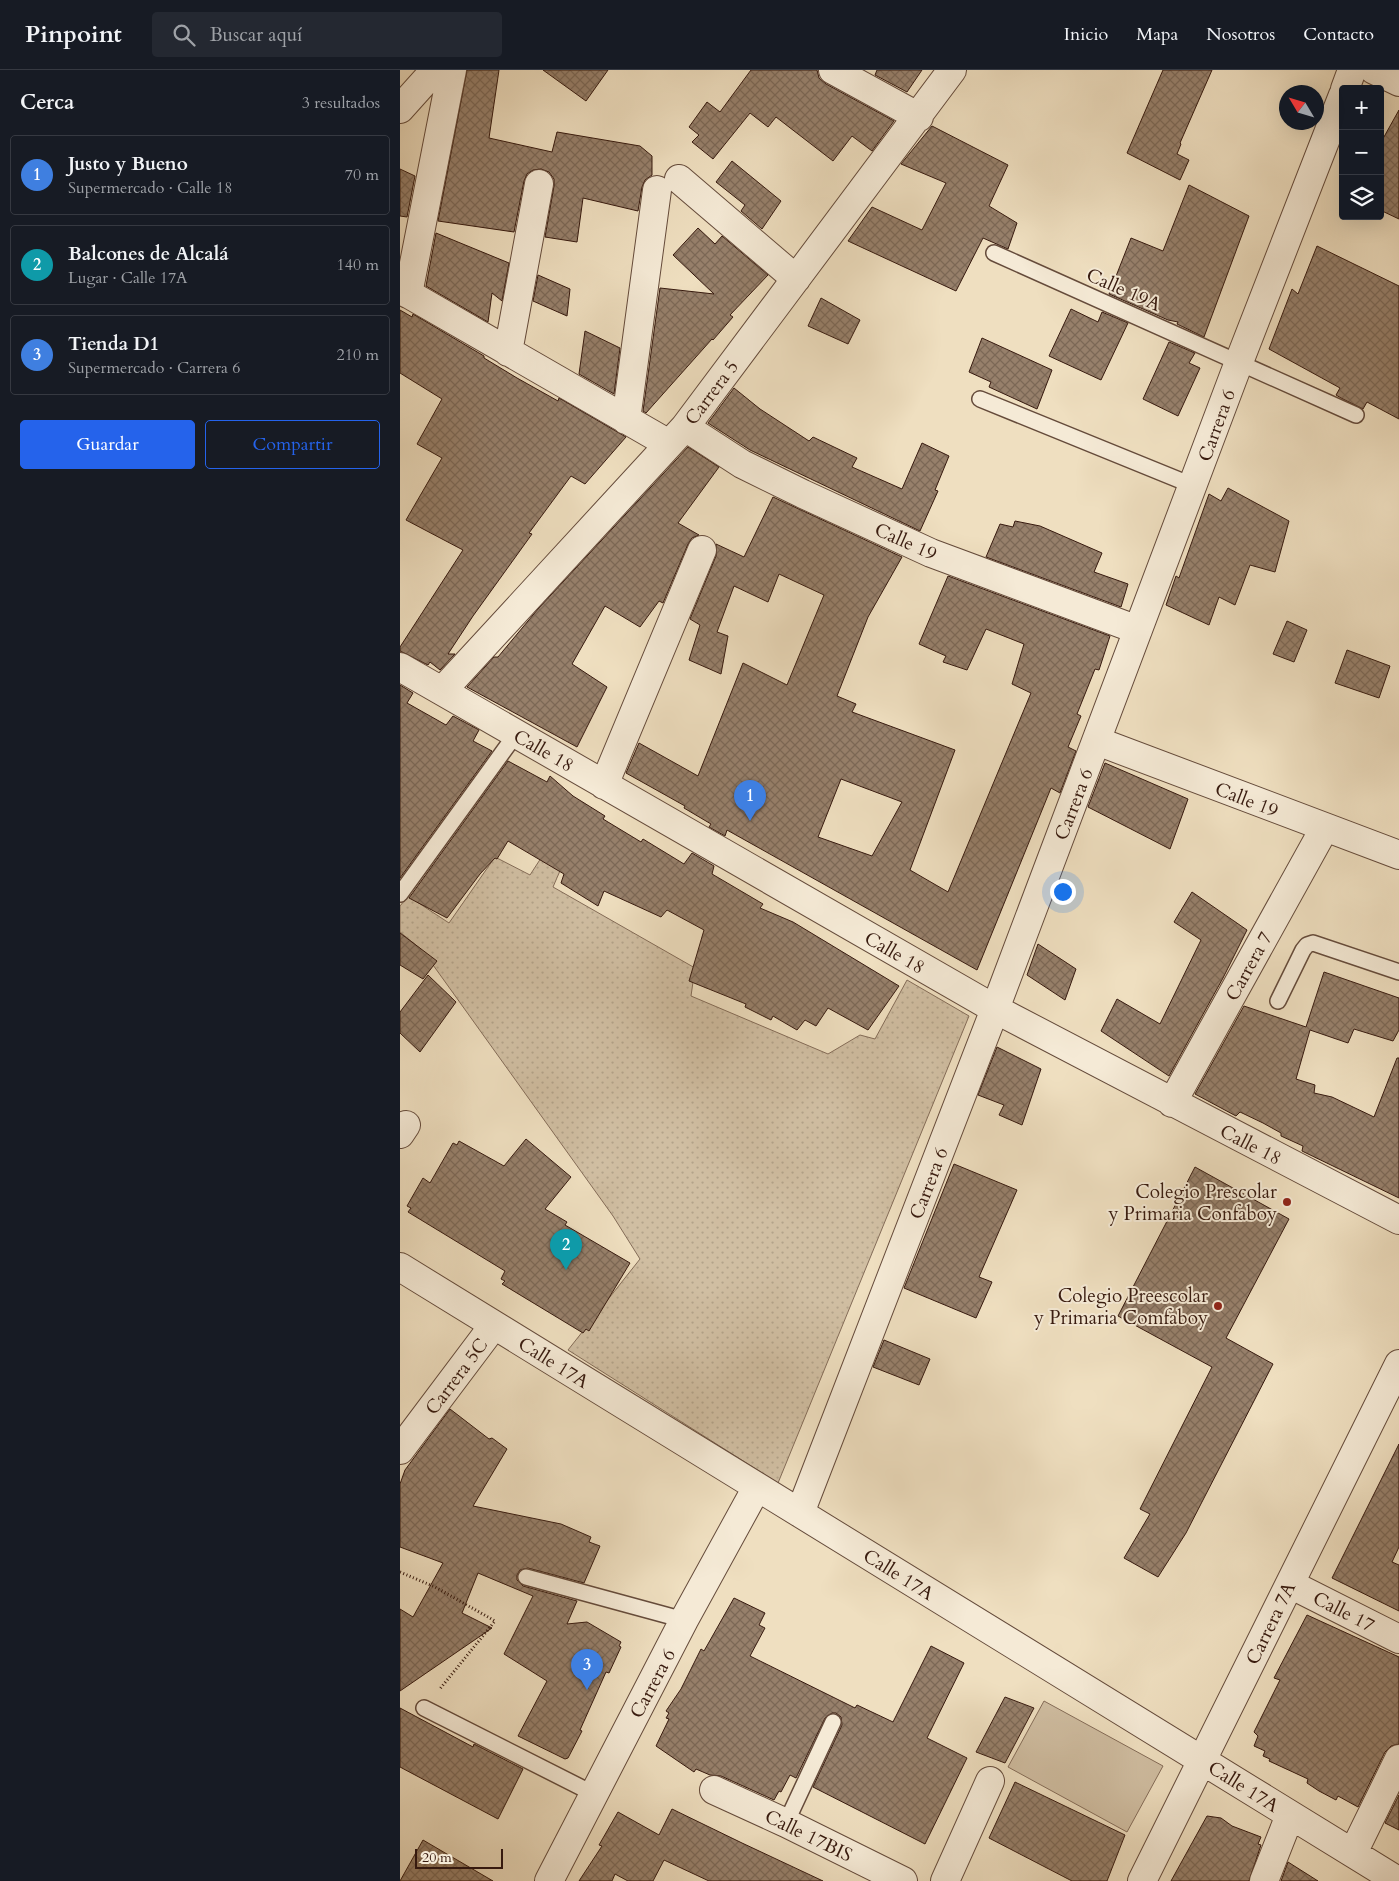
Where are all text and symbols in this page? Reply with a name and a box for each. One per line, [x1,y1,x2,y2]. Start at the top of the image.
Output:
search box [152,12,502,57]
text: Pinpoint [25,18,122,51]
icon: search [170,21,198,49]
text: Buscar aquí [210,22,302,48]
text: Inicio [1064,22,1108,47]
text: Mapa [1136,22,1178,47]
text: Nosotros [1206,22,1275,47]
text: Contacto [1303,22,1374,47]
north arrow [1279,85,1324,130]
map controls [1339,85,1384,220]
button: + [1339,85,1384,130]
text: Cerca [20,88,74,117]
text: 3 resultados [302,92,380,114]
button: − [1339,130,1384,175]
text: Justo y Bueno [68,151,188,177]
text: 1 [33,164,41,186]
text: 70 m [345,164,379,186]
button: layers [1339,175,1384,220]
text: Supermercado · Calle 18 [68,177,232,199]
text: Balcones de Alcalá [68,241,229,267]
text: 2 [33,254,41,276]
text: 140 m [337,254,379,276]
street label: Calle 19A [1082,262,1165,318]
text: Lugar · Calle 17A [68,267,187,289]
text: Tienda D1 [68,331,159,357]
text: 3 [33,344,41,366]
text: 210 m [337,344,379,366]
street label: Carrera 5 [679,355,745,430]
text: Supermercado · Carrera 6 [68,357,240,379]
street label: Carrera 6 [1192,386,1242,465]
button: Guardar [20,420,195,469]
button: Compartir [205,420,380,469]
street label: Calle 19 [870,517,941,567]
street label: Calle 18 [509,723,578,779]
street label: Carrera 6 [1048,765,1100,844]
street label: Calle 19 [1211,776,1282,824]
pin: 1 [734,780,766,821]
your location [1050,879,1076,905]
street label: Calle 18 [860,925,929,981]
street label: Carrera 7 [1219,927,1279,1006]
street label: Calle 18 [1215,1118,1286,1171]
street label: Carrera 6 [903,1144,955,1223]
place label: Colegio Prescolar y Primaria Confaboy [1107,1179,1277,1227]
marker: Colegio Prescolar y Primaria Confaboy [1281,1196,1293,1208]
pin: 2 [550,1229,582,1270]
place label: Colegio Preescolar y Primaria Comfaboy [1033,1283,1208,1331]
marker: Colegio Preescolar y Primaria Comfaboy [1212,1300,1224,1312]
street label: Calle 17A [513,1331,594,1395]
street label: Carrera 5C [419,1333,494,1420]
street label: Calle 17A [858,1543,939,1607]
street label: Carrera 7A [1240,1577,1302,1669]
street label: Calle 17 [1308,1585,1379,1638]
street label: Carrera 6 [624,1644,682,1723]
pin: 3 [571,1649,603,1690]
street label: Calle 17A [1203,1755,1284,1819]
street label: Calle 17BIS [760,1803,857,1868]
scale bar [415,1846,502,1869]
text: 20 m [422,1848,452,1867]

